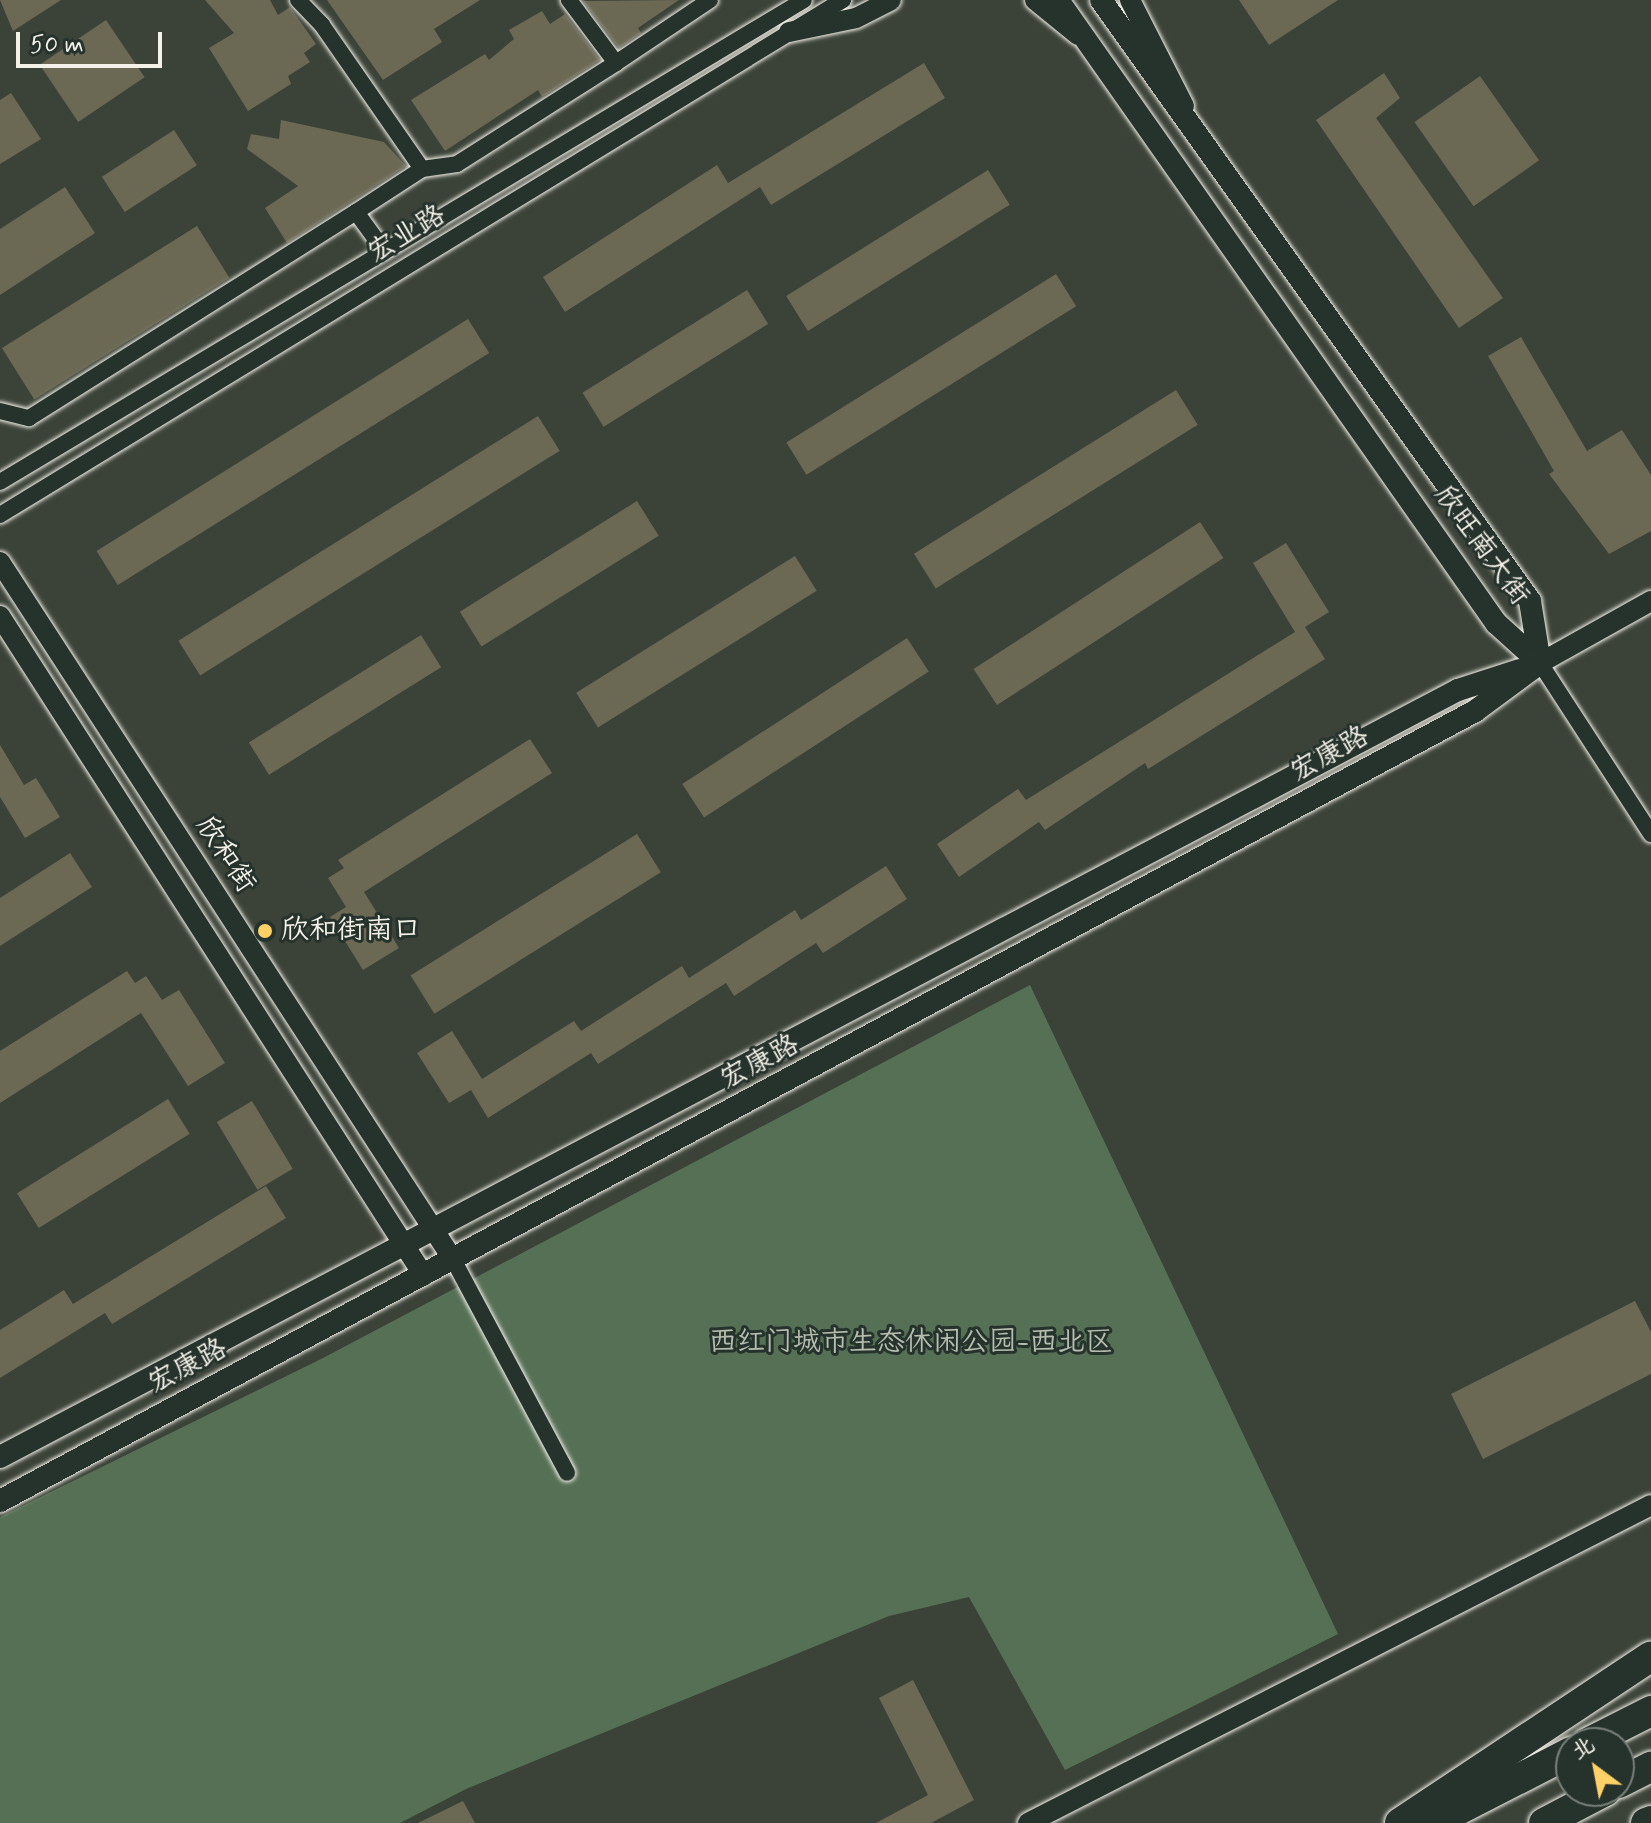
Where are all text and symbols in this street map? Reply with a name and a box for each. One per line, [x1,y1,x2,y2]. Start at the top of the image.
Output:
scale bar [20,16,166,66]
text: 50 m [30,30,84,61]
street label: 宏业路 [362,199,452,271]
street label: 欣旺南大街 [1426,479,1536,613]
street label: 宏康路 [1285,720,1375,790]
street label: 欣和街 [188,811,262,899]
place label: 欣和街南口 [281,914,421,948]
marker: 欣和街南口 [256,922,274,940]
street label: 宏康路 [715,1028,805,1098]
park label: 西红门城市生态休闲公园-西北区 [709,1326,1113,1360]
street label: 宏康路 [143,1332,233,1402]
north arrow [1555,1727,1635,1807]
text: 北 [1567,1731,1600,1766]

